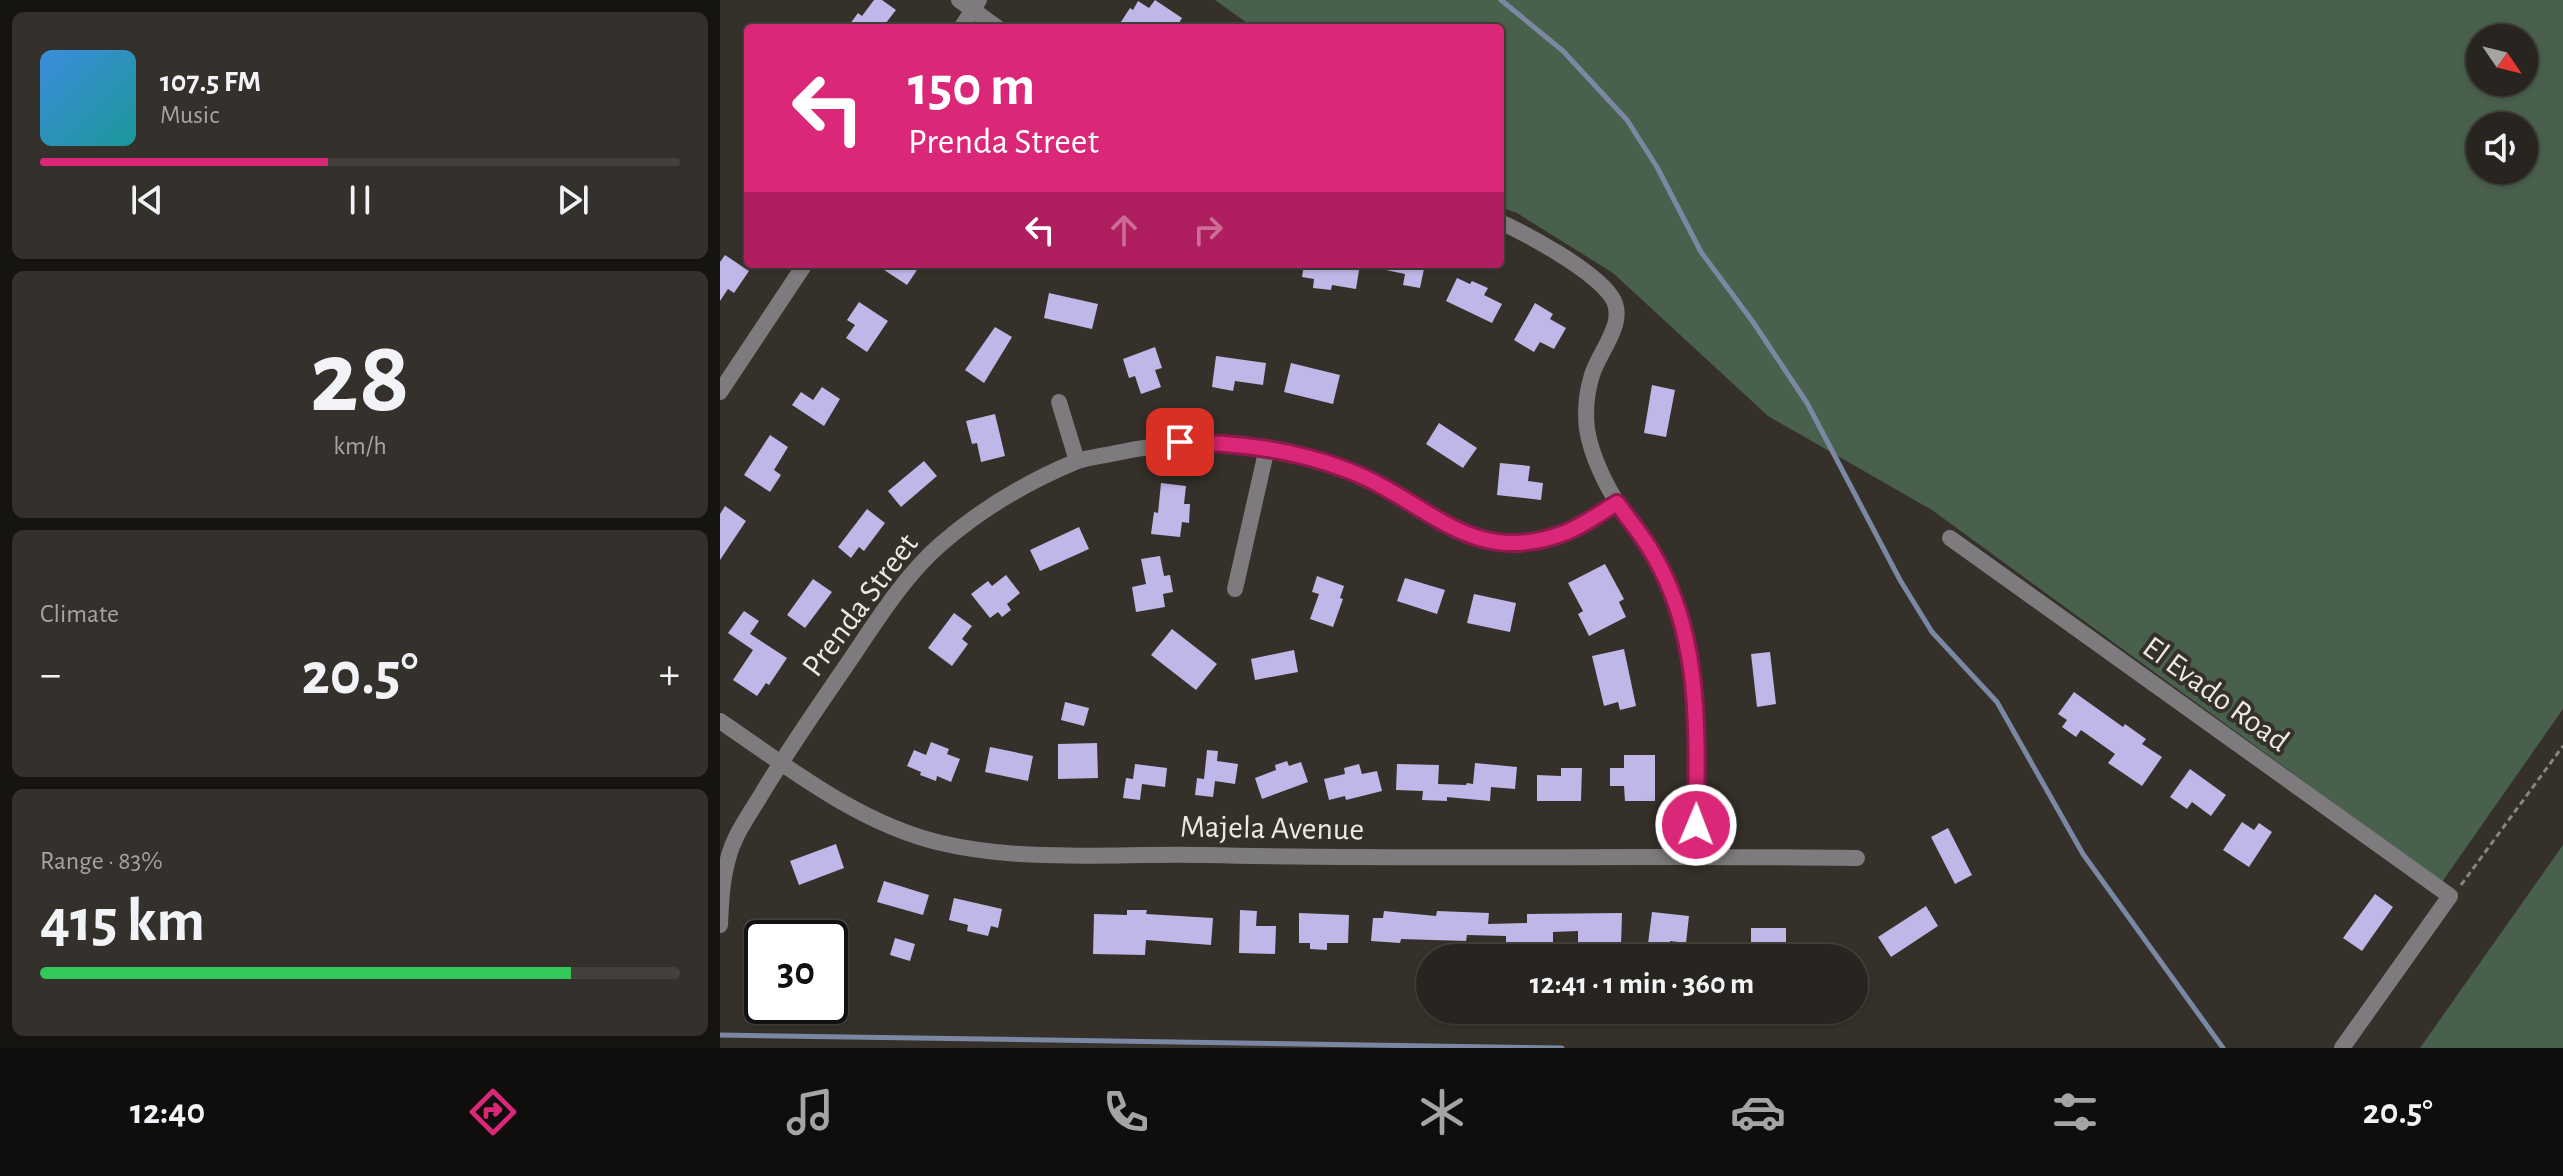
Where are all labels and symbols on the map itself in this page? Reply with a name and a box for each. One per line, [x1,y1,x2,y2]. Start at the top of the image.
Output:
north arrow [2466,24,2538,96]
pin [1146,408,1214,476]
street label: Prenda Street [796,528,924,682]
street label: El Evado Road [2137,631,2295,757]
position arrow [1654,783,1738,867]
street label: Majela Avenue [1180,810,1364,846]
speed limit sign: 30 [744,920,848,1024]

